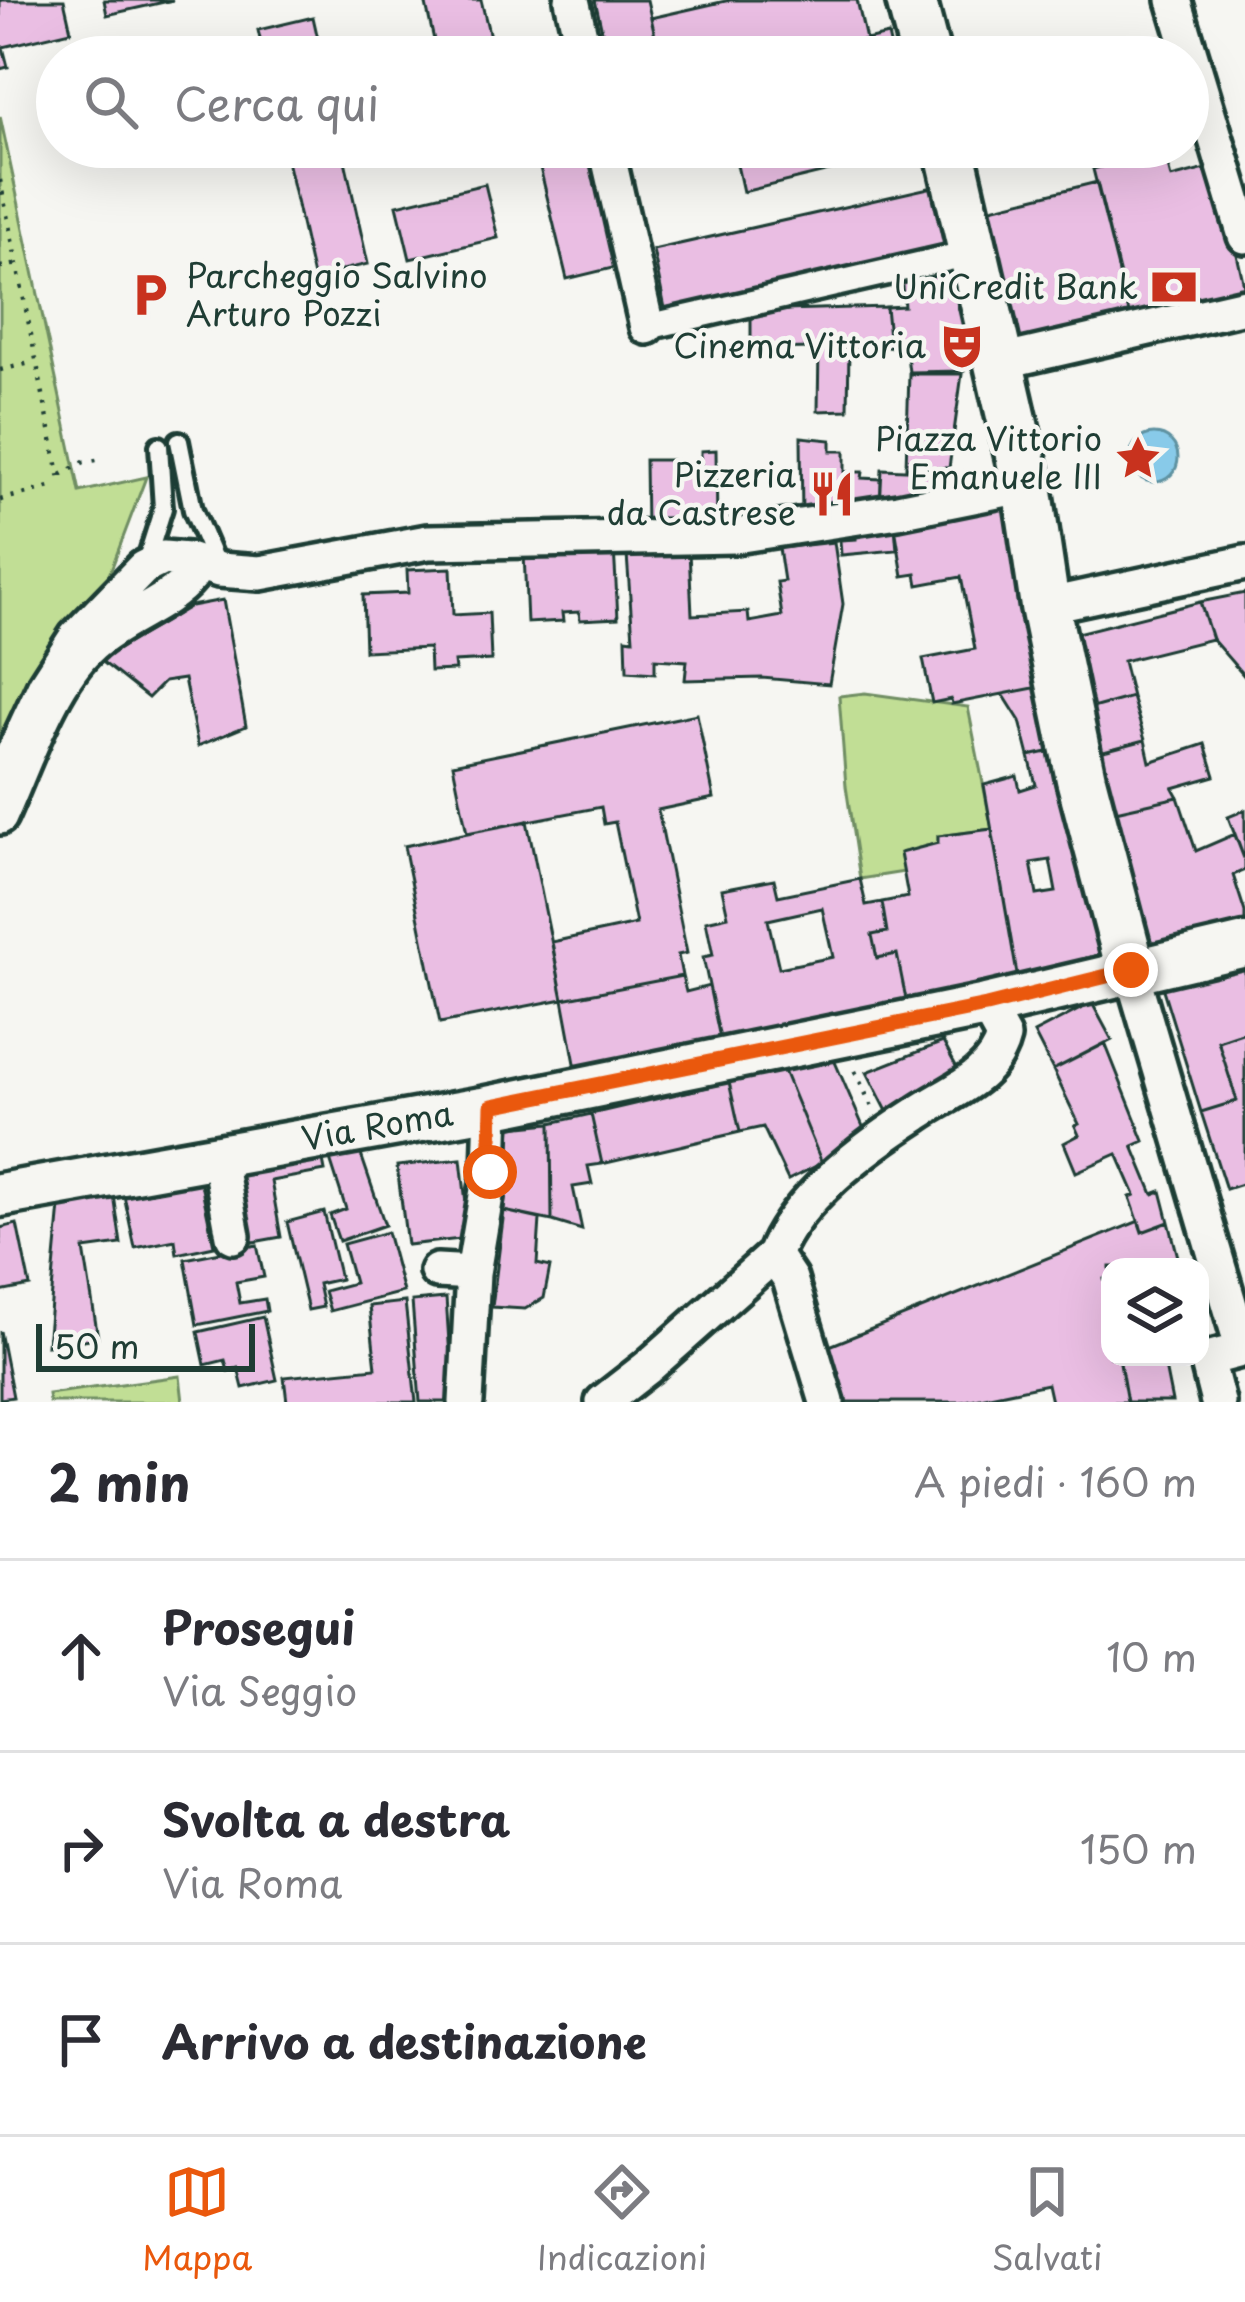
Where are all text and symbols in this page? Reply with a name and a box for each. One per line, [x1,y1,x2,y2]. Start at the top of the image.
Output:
search box [36,36,1209,168]
text: Cerca qui [174,68,379,136]
icon: search [78,69,144,135]
place label: Parcheggio Salvino Arturo Pozzi [186,249,488,337]
place label: UniCredit Bank [893,260,1138,310]
bank icon: UniCredit Bank [1149,262,1199,312]
parking icon: Parcheggio Salvino Arturo Pozzi [125,270,175,320]
place label: Cinema Vittoria [673,319,927,369]
theatre icon: Cinema Vittoria [937,321,987,371]
place label: Piazza Vittorio Emanuele III [875,412,1102,500]
place icon: Piazza Vittorio Emanuele III [1113,433,1163,483]
place label: Pizzeria da Castrese [607,448,796,536]
restaurant icon: Pizzeria da Castrese [807,469,857,519]
route end [1104,943,1158,997]
street label: Via Roma [297,1086,456,1162]
route start [463,1145,517,1199]
map controls [1101,1258,1209,1366]
button: layers [1101,1258,1209,1366]
scale bar [36,1318,255,1371]
text: 50 m [54,1320,140,1370]
text: 2 min [48,1442,190,1519]
text: A piedi · 160 m [914,1451,1197,1510]
text: Prosegui [162,1592,355,1660]
icon: ahead [48,1623,114,1689]
text: 10 m [1106,1626,1197,1685]
text: Via Seggio [162,1660,357,1719]
text: Svolta a destra [162,1784,510,1852]
icon: right [48,1815,114,1881]
text: 150 m [1080,1818,1197,1877]
text: Via Roma [162,1852,342,1911]
text: Arrivo a destinazione [162,2006,647,2074]
icon: arrive [48,2007,114,2073]
tab: Mappa [142,2159,252,2281]
tab: Indicazioni [537,2159,707,2281]
tab: Salvati [992,2159,1103,2281]

